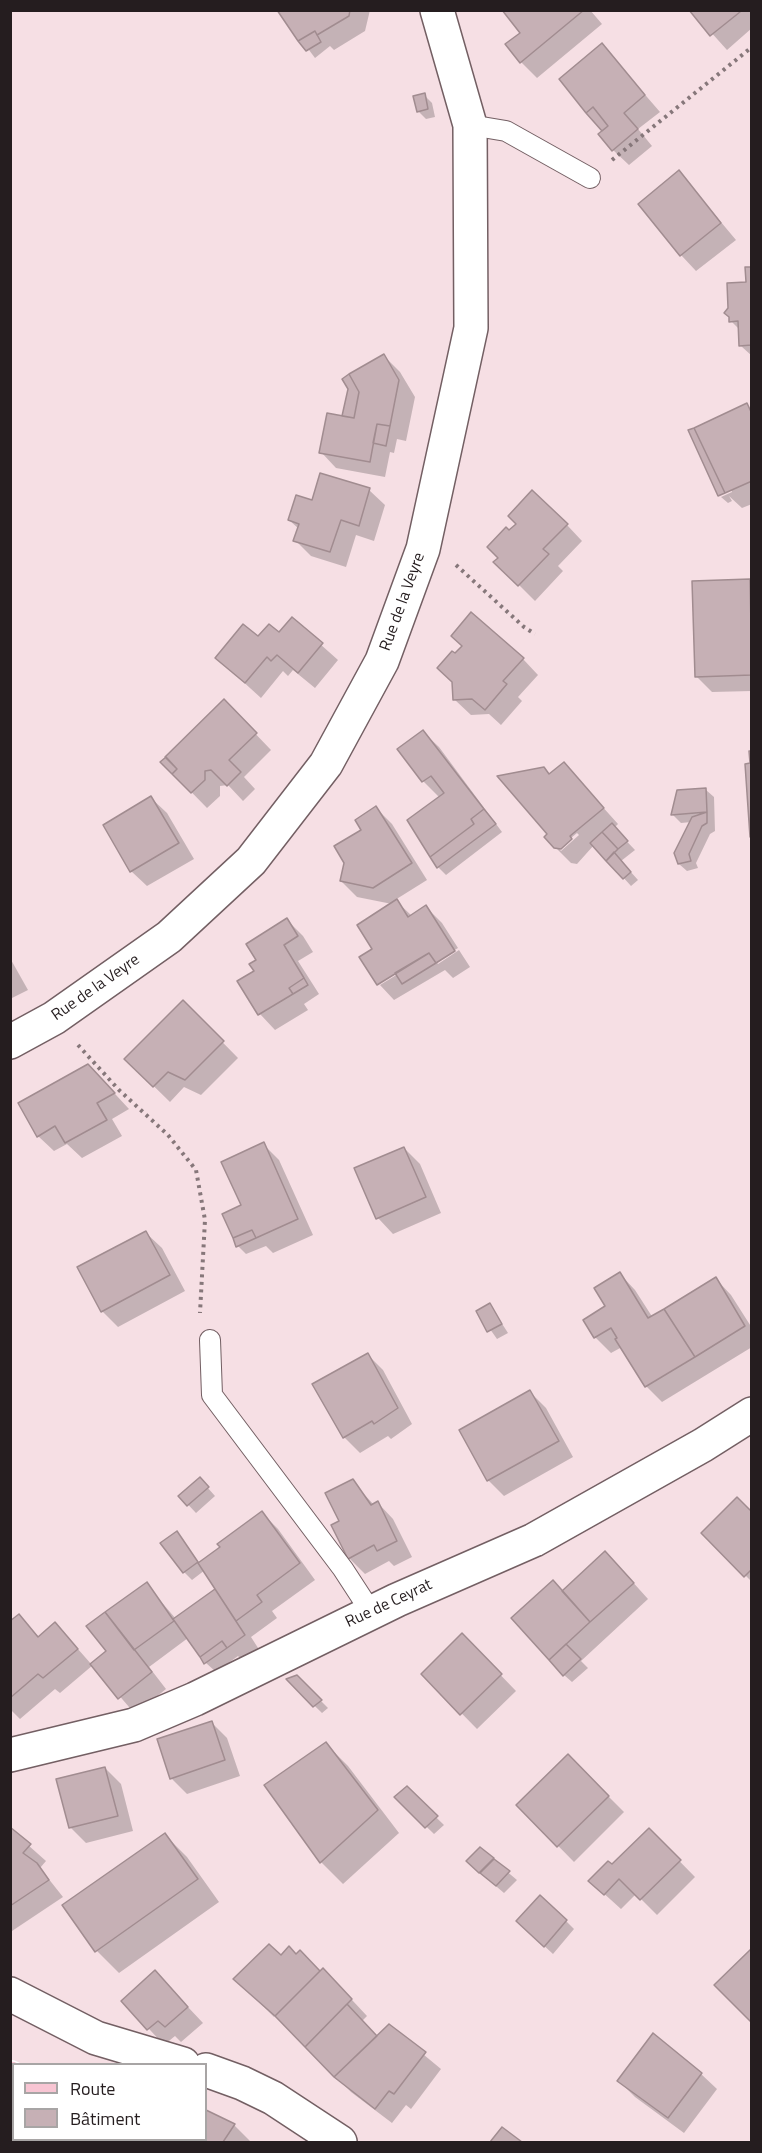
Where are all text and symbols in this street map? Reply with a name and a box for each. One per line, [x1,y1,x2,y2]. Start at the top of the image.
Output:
street label: Rue de la Veyre [376,550,430,654]
street label: Rue de la Veyre [48,951,144,1025]
street label: Rue de Ceyrat [343,1576,435,1632]
legend [12,2063,207,2141]
text: Route [70,2075,115,2102]
text: Bâtiment [70,2105,140,2132]

